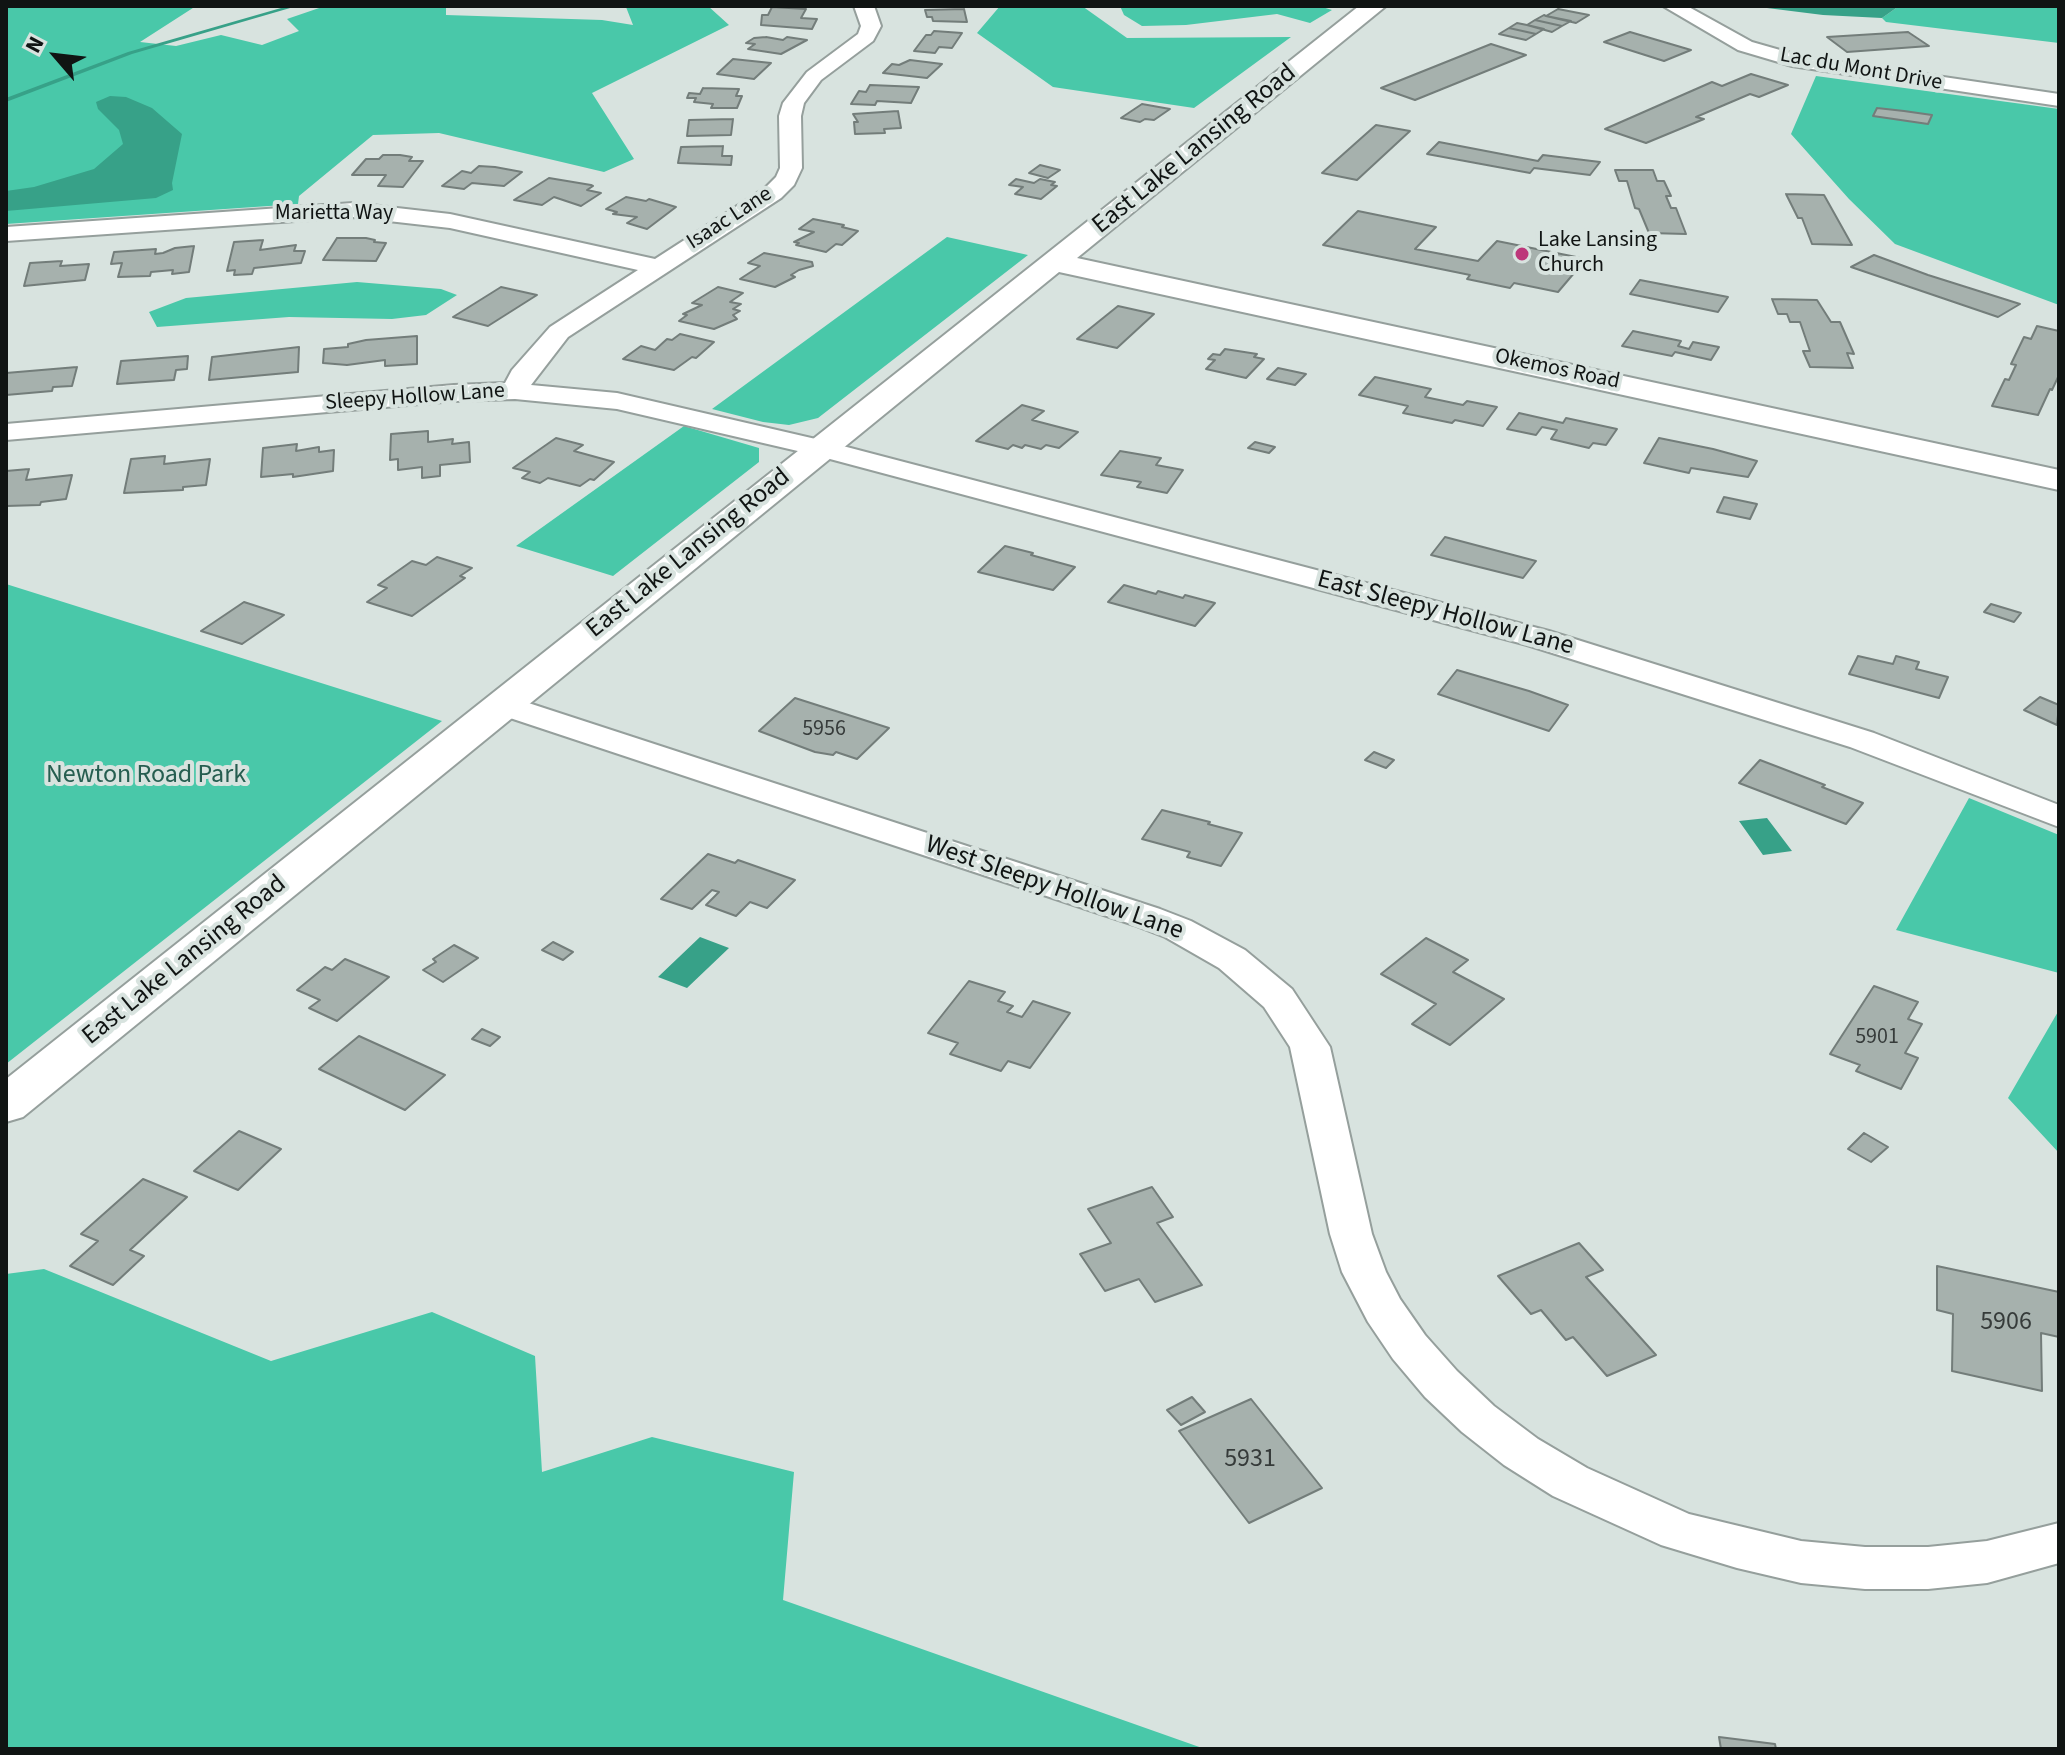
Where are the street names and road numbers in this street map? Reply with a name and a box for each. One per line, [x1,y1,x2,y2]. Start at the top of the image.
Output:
street label: Lac du Mont Drive [1778,43,1944,97]
street label: East Lake Lansing Road [1087,58,1303,242]
street label: Isaac Lane [682,182,778,256]
street label: Marietta Way [275,201,393,227]
street label: Okemos Road [1492,344,1622,396]
street label: Sleepy Hollow Lane [324,379,506,417]
street label: East Lake Lansing Road [581,462,797,646]
street label: East Sleepy Hollow Lane [1313,565,1577,663]
street label: West Sleepy Hollow Lane [921,830,1187,948]
street label: East Lake Lansing Road [77,869,293,1053]

